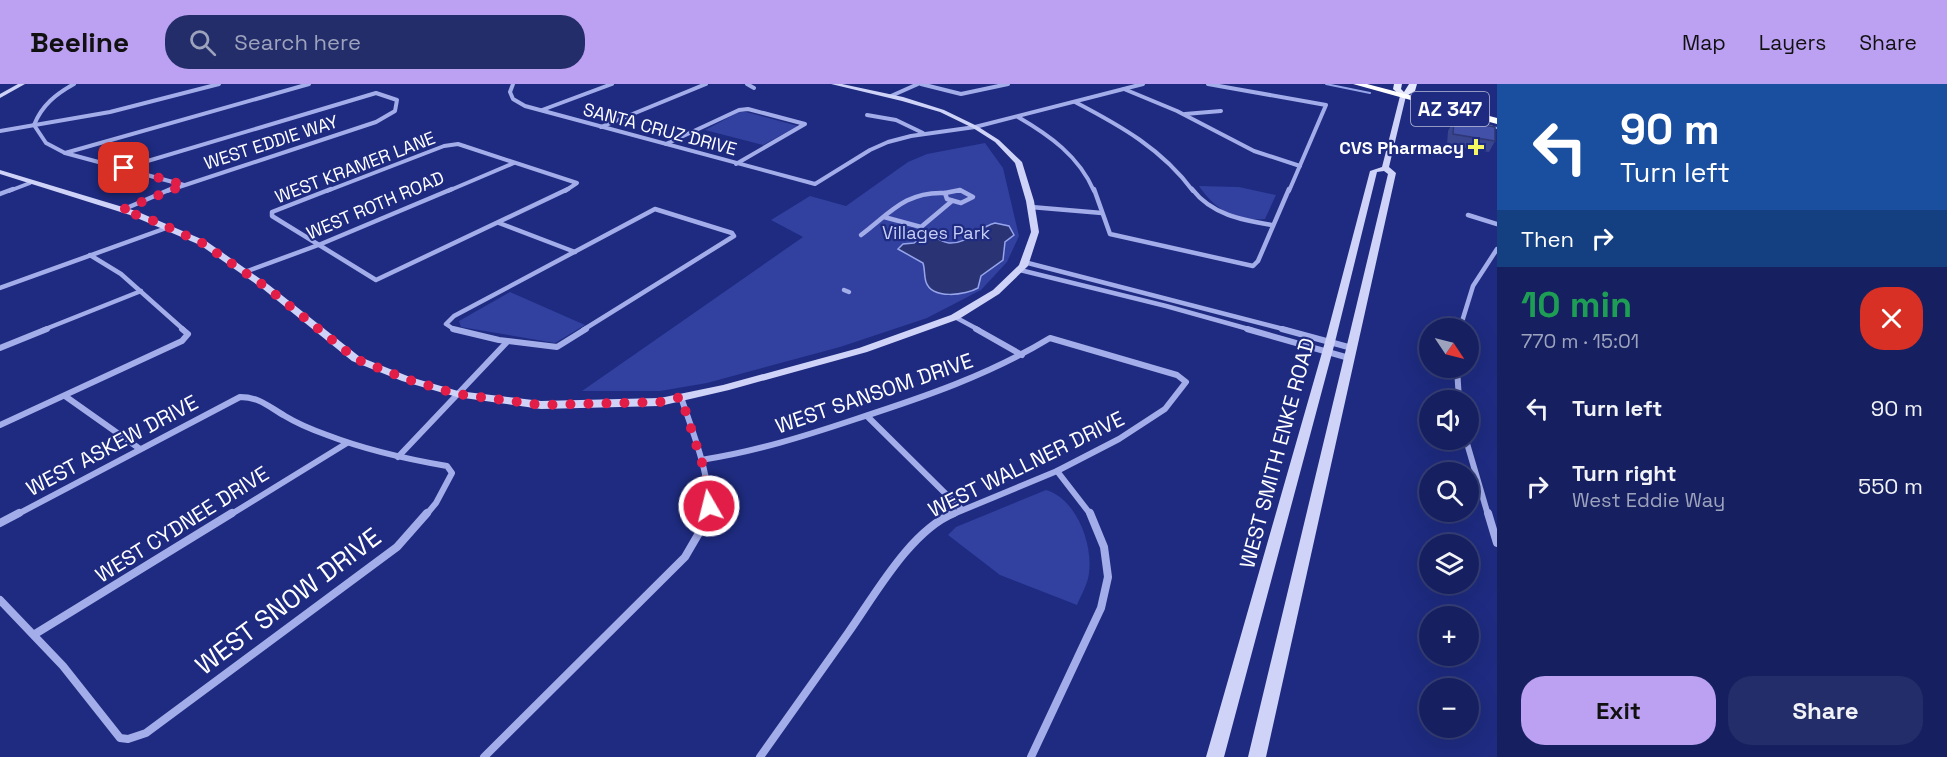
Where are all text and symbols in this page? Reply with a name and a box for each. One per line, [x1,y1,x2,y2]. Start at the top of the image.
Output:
search box [165,15,585,69]
text: Beeline [30,24,129,60]
icon: search [186,26,219,59]
text: Search here [234,28,361,56]
text: Map [1682,29,1726,56]
text: Layers [1759,29,1826,56]
text: Share [1859,29,1917,56]
road number: AZ 347 [1411,92,1489,126]
street label: SANTA CRUZ DRIVE [581,97,739,161]
text: 90 m [1620,103,1720,156]
icon: left [1521,108,1599,186]
street label: WEST EDDIE WAY [201,109,341,175]
street label: WEST KRAMER LANE [272,126,438,208]
place label: CVS Pharmacy [1339,136,1464,159]
marker: CVS Pharmacy [1469,140,1483,154]
pin [98,142,149,193]
icon: arrive [107,151,140,184]
text: Turn left [1620,155,1730,190]
street label: WEST ROTH ROAD [303,166,447,244]
park label: Villages Park [882,221,990,244]
icon: right [1586,222,1619,255]
text: Then [1521,225,1574,253]
text: 10 min [1521,282,1632,328]
button: close [1860,287,1923,350]
north arrow [1419,318,1479,378]
map controls [1419,318,1479,738]
text: 770 m · 15:01 [1521,328,1639,354]
street label: WEST SMITH ENKE ROAD [1233,335,1321,571]
street label: WEST SANSOM DRIVE [772,347,976,439]
street label: WEST ASKEW DRIVE [21,388,203,502]
button: sound [1419,390,1479,450]
icon: left [1521,392,1554,425]
text: Turn left [1572,394,1662,422]
text: 90 m [1871,394,1923,422]
street label: WEST WALLNER DRIVE [923,405,1129,523]
text: Turn right [1572,459,1677,487]
street label: WEST CYDNEE DRIVE [90,460,274,588]
button: search [1419,462,1479,522]
icon: right [1521,470,1554,503]
text: 550 m [1858,472,1923,500]
position arrow [677,474,741,538]
text: West Eddie Way [1572,487,1725,513]
street label: WEST SNOW DRIVE [188,520,388,682]
button: layers [1419,534,1479,594]
button: + [1419,606,1479,666]
button: Exit [1521,676,1716,745]
button: Share [1728,676,1923,745]
button: − [1419,678,1479,738]

